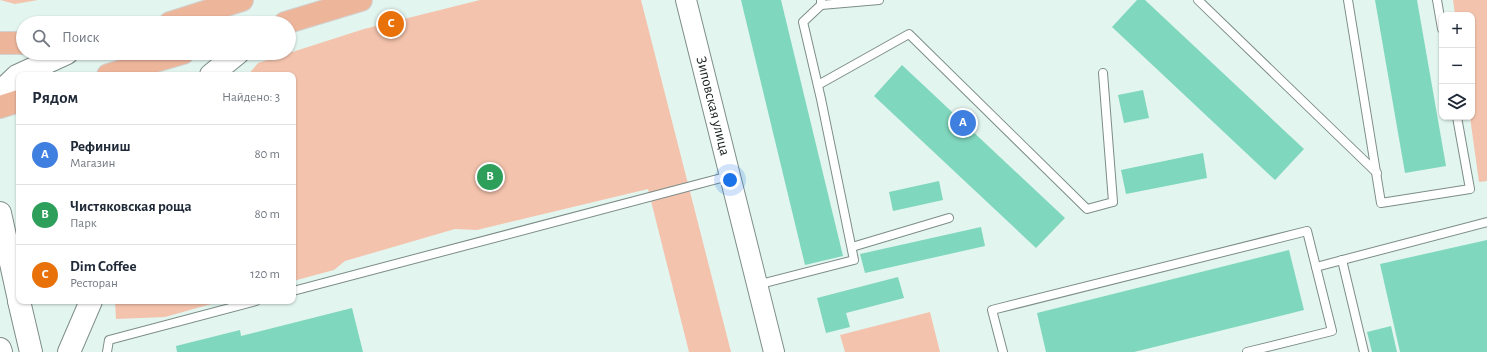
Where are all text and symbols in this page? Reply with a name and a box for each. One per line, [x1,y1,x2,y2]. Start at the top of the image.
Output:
pin: C [378,9,404,39]
map controls [1439,12,1475,120]
button: + [1439,12,1475,48]
search box [16,16,296,60]
icon: search [30,27,52,49]
text: Поиск [62,30,100,45]
button: − [1439,48,1475,84]
street label: Зиповская улица [693,55,733,157]
button: layers [1439,84,1475,120]
text: Рядом [32,89,78,106]
text: Найдено: 3 [222,91,280,104]
pin: A [950,108,976,138]
text: Рефиниш [70,139,130,154]
text: A [41,148,49,161]
text: 80 m [254,148,280,161]
text: Магазин [70,157,116,170]
pin: B [477,162,503,192]
your location [720,170,740,190]
text: Чистяковская роща [70,199,192,214]
text: B [41,208,49,221]
text: 80 m [254,208,280,221]
text: Парк [70,217,97,230]
text: Dim Coffee [70,259,137,274]
text: C [42,268,48,281]
text: 120 m [250,268,280,281]
text: Ресторан [70,277,118,290]

